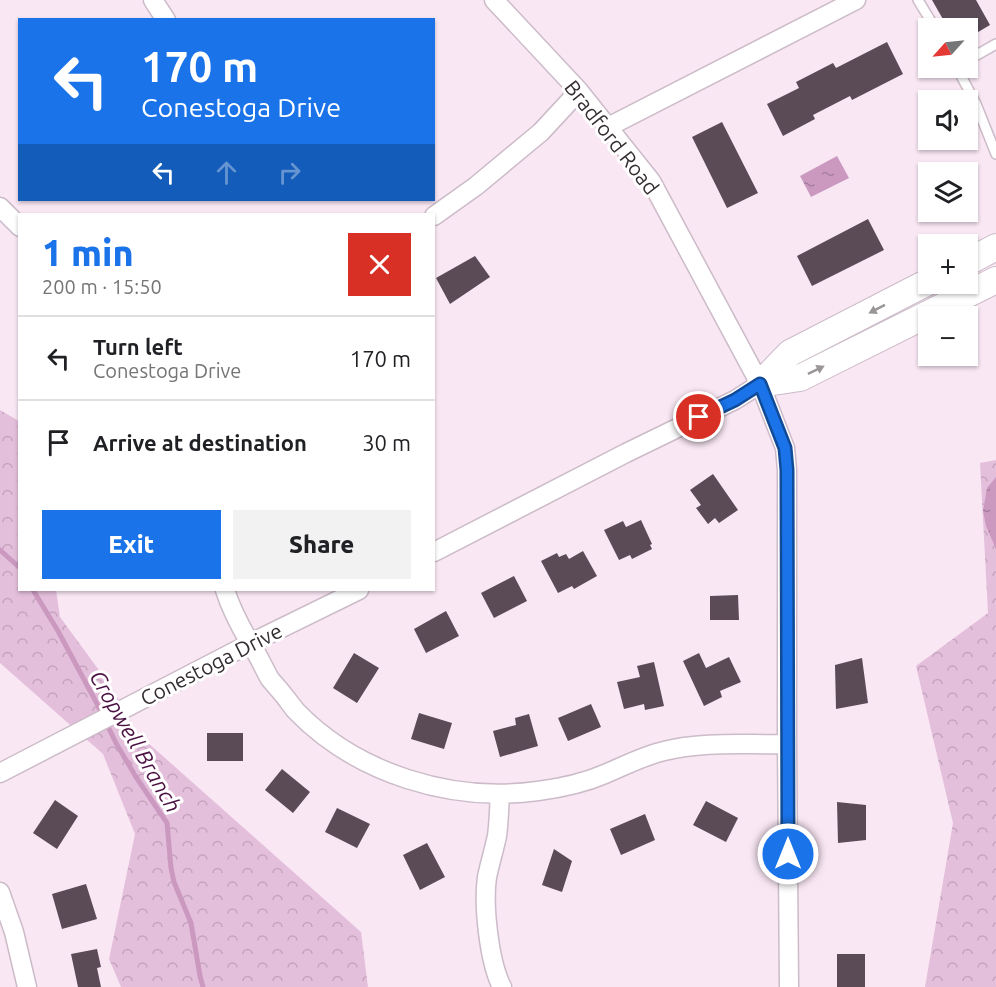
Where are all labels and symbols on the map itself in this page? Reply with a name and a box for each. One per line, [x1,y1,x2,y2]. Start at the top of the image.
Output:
north arrow [918,18,978,78]
street label: Bradford Road [560,75,664,199]
one-way arrow [868,304,885,313]
one-way arrow [808,365,825,375]
pin [673,391,724,442]
street label: Conestoga Drive [136,618,286,710]
water label: Cropwell Branch [85,666,187,816]
position arrow [756,822,820,886]

